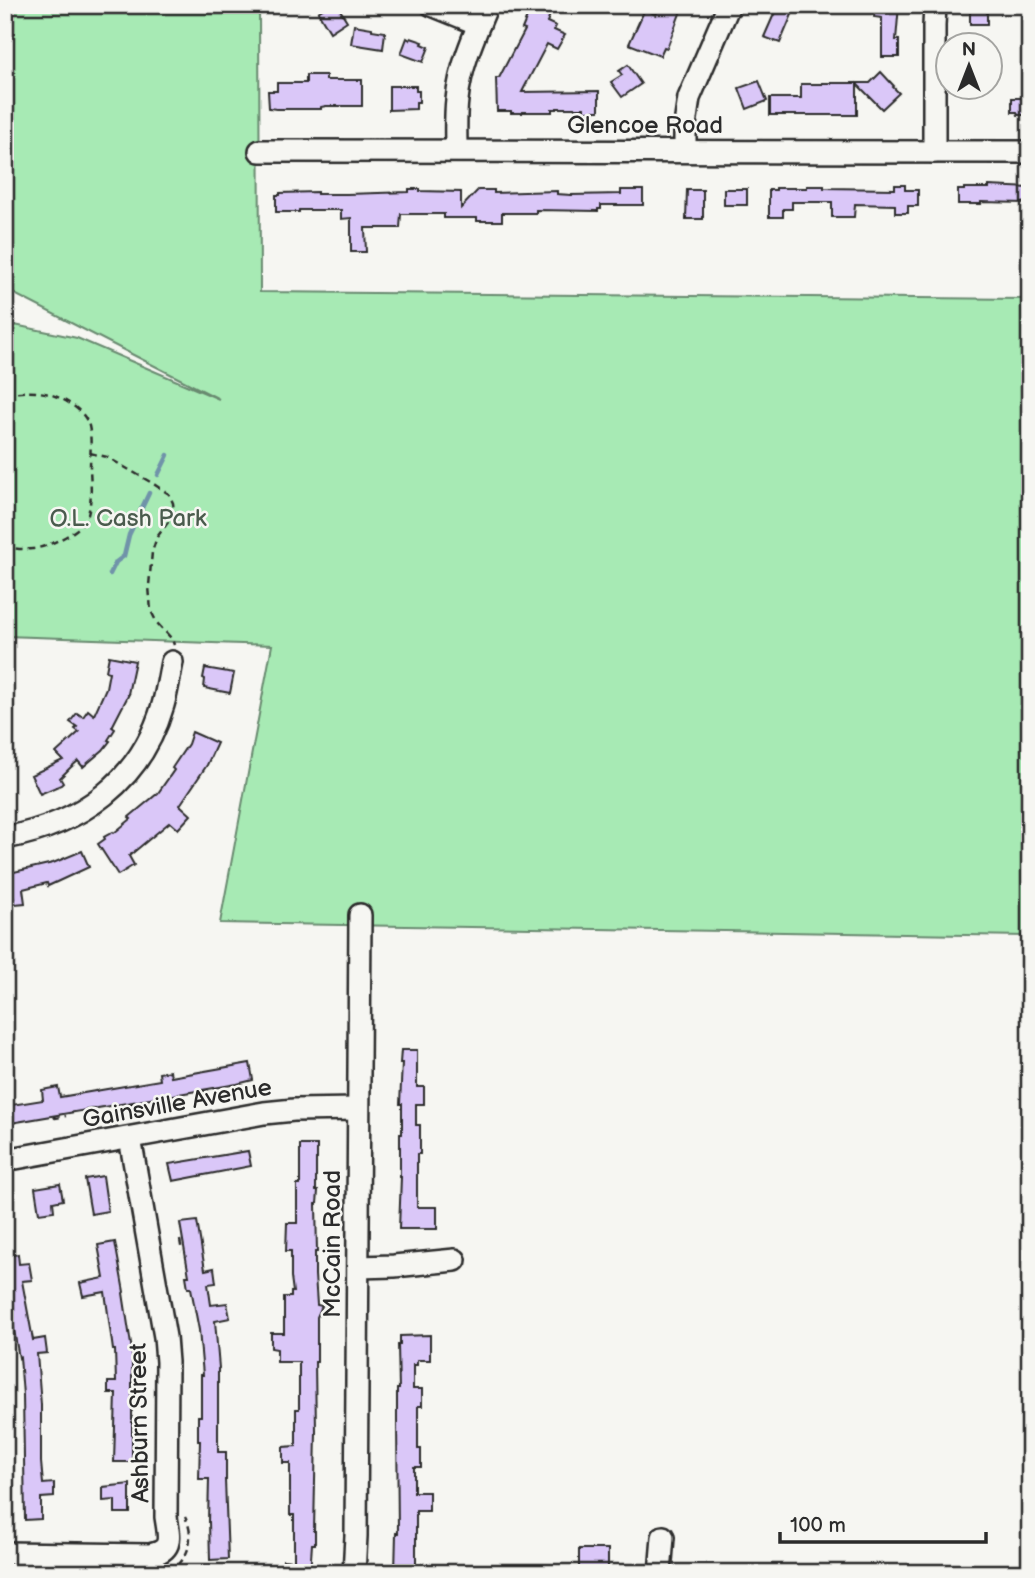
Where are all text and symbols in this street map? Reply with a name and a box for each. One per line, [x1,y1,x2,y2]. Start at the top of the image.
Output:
north arrow [934,32,1004,102]
text: N [962,39,976,62]
street label: Glencoe Road [567,111,723,140]
park label: O.L. Cash Park [50,504,207,533]
street label: Gainsville Avenue [80,1073,274,1134]
street label: McCain Road [318,1170,347,1318]
street label: Ashburn Street [124,1342,155,1503]
scale bar [780,1501,986,1545]
text: 100 m [790,1513,846,1538]

